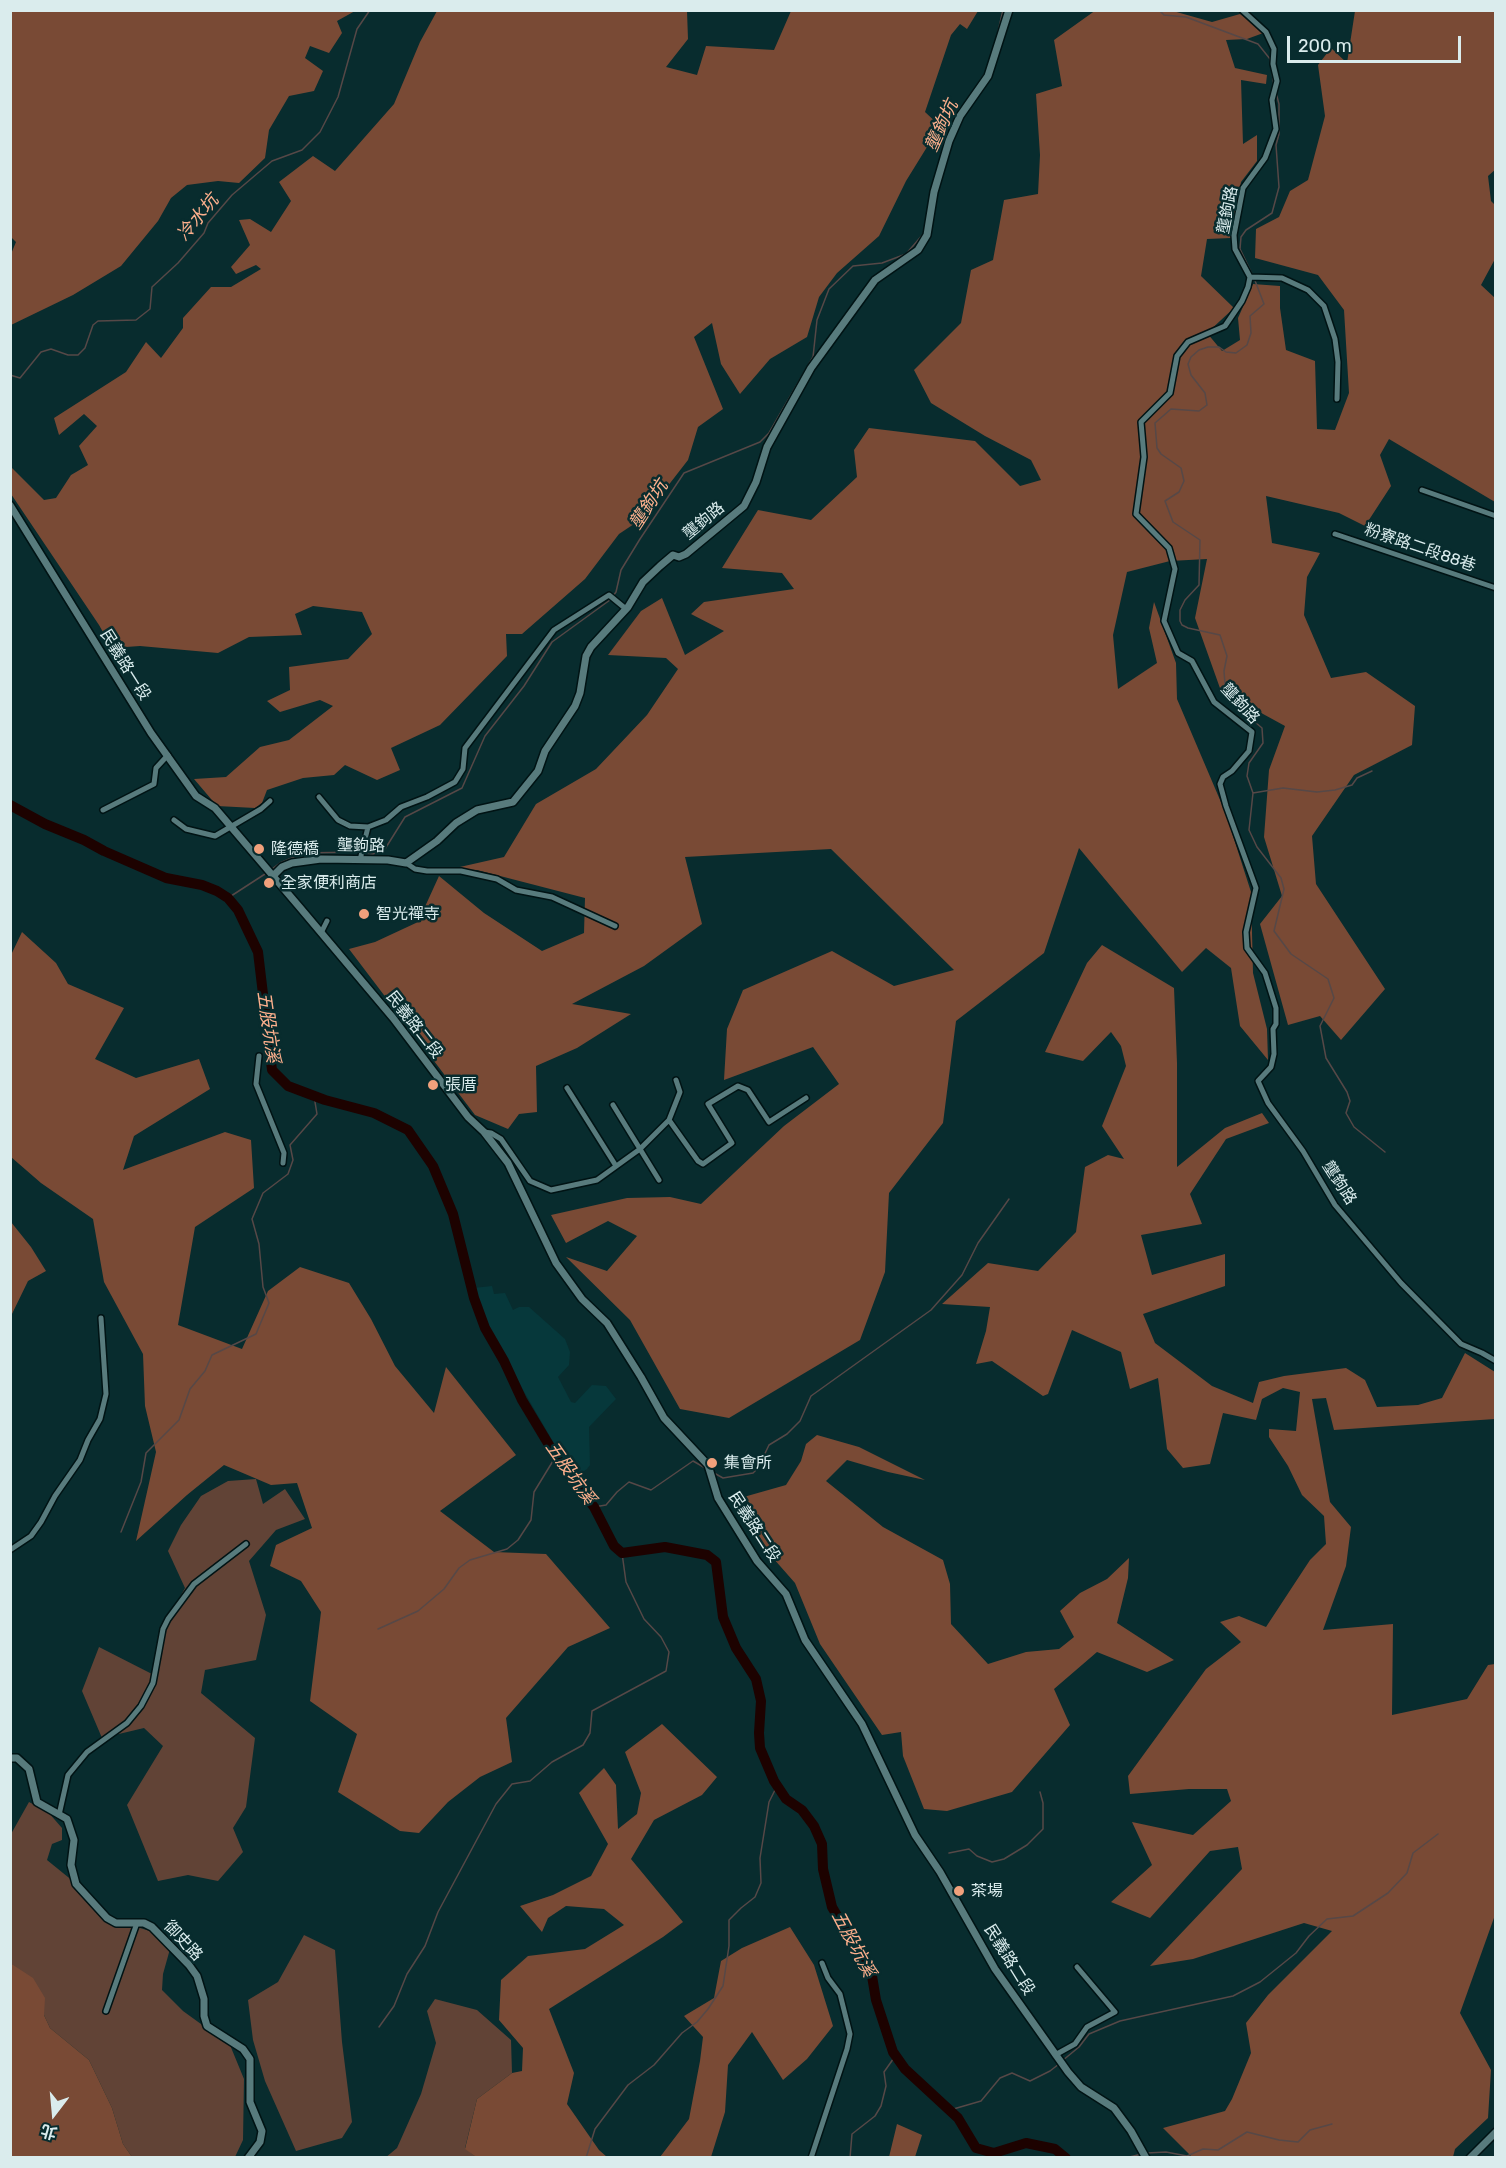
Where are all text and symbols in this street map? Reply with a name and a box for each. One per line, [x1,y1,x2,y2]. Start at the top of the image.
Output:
scale bar [1290,24,1464,62]
text: 200 m [1298,35,1352,57]
water label: 壟鉤坑 [921,97,963,155]
street label: 壟鉤路 [1214,185,1242,235]
water label: 冷水坑 [173,190,223,246]
water label: 壟鉤坑 [625,476,673,534]
street label: 壟鉤路 [679,498,729,544]
street label: 粉寮路二段88巷 [1362,520,1478,576]
street label: 民義路一段 [96,626,154,704]
street label: 壟鉤路 [1217,680,1263,728]
street label: 壟鉤路 [337,836,385,856]
place label: 隆德橋 [271,839,319,859]
marker: 隆德橋 [252,842,266,856]
place label: 全家便利商店 [281,873,377,893]
marker: 全家便利商店 [262,876,276,890]
place label: 智光禪寺 [376,904,440,924]
marker: 智光禪寺 [357,907,371,921]
street label: 民義路二段 [382,988,446,1062]
water label: 五股坑溪 [252,990,284,1064]
place label: 張厝 [445,1075,477,1095]
marker: 張厝 [426,1078,440,1092]
street label: 壟鉤路 [1318,1158,1360,1208]
water label: 五股坑溪 [541,1437,599,1509]
place label: 集會所 [724,1453,772,1473]
marker: 集會所 [705,1456,719,1470]
street label: 民義路二段 [724,1488,784,1566]
place label: 茶場 [971,1881,1003,1901]
marker: 茶場 [952,1884,966,1898]
water label: 五股坑溪 [827,1907,879,1981]
street label: 御史路 [160,1917,206,1965]
street label: 民義路二段 [980,1921,1038,1999]
north arrow [24,2084,84,2144]
text: 北 [39,2120,59,2143]

